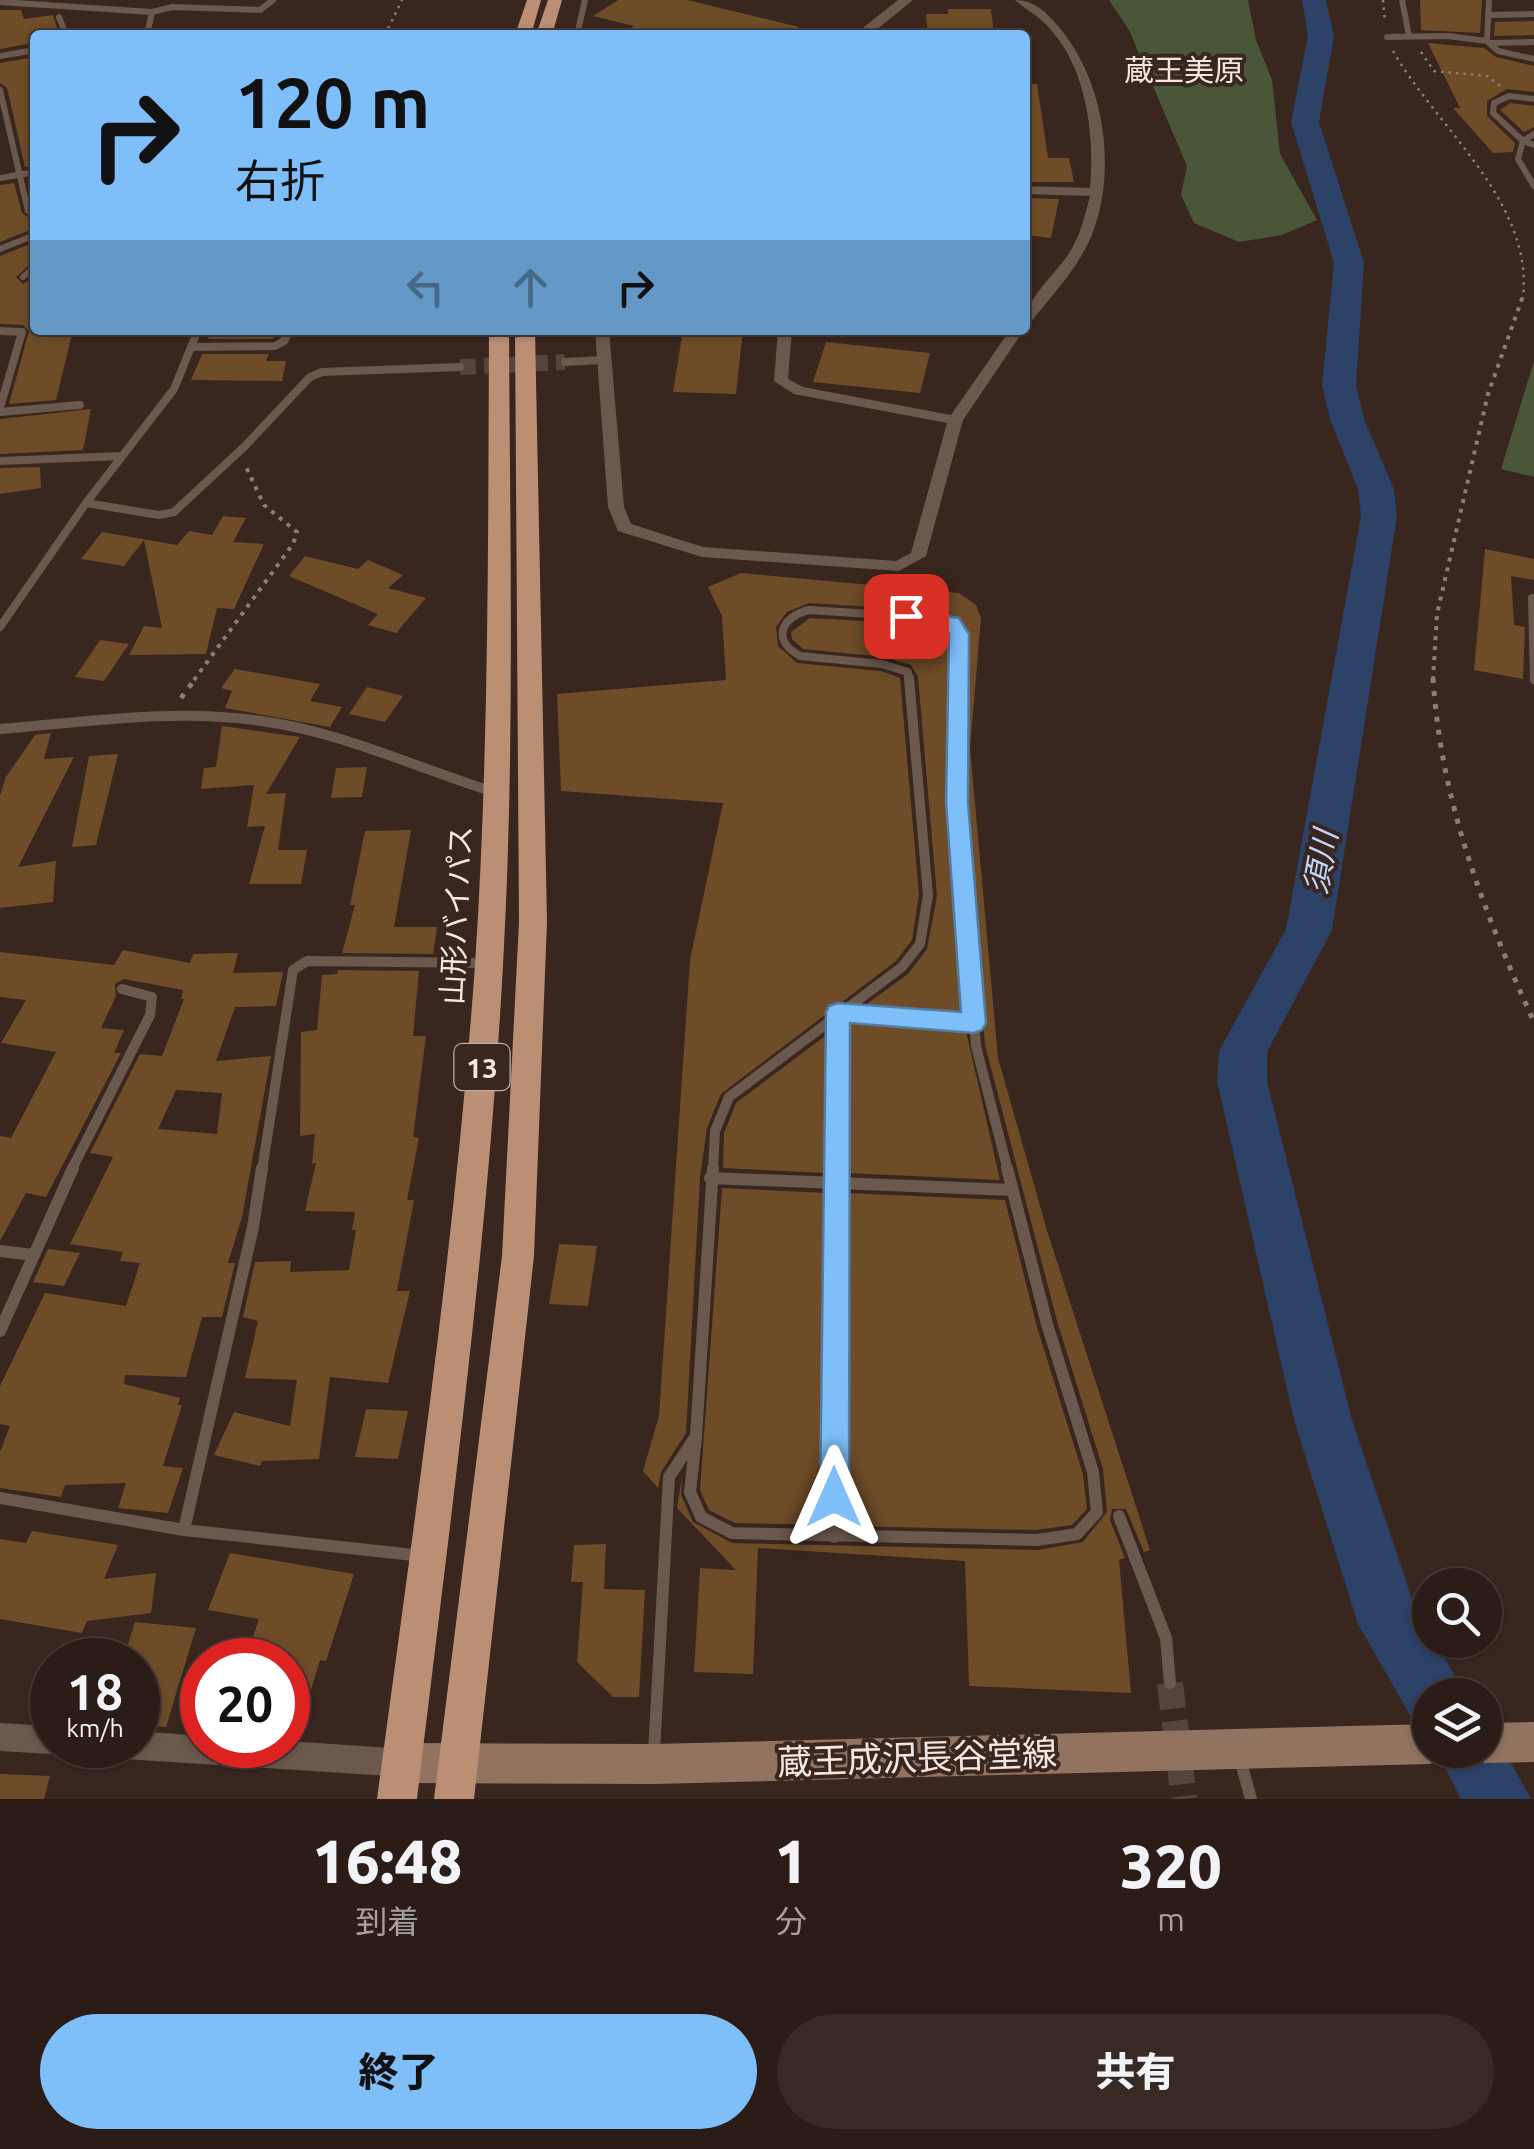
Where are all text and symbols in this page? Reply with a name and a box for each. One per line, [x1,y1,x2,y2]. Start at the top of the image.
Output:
district label: 蔵王美原 [1124,53,1244,87]
text: 120 m [235,63,430,141]
icon: right [70,70,200,200]
text: 右折 [235,155,325,206]
icon: left [398,260,453,315]
icon: ahead [503,260,558,315]
icon: right [608,260,663,315]
pin [864,574,949,659]
icon: arrive [879,589,934,644]
water label: 須川 [1297,824,1344,897]
street label: 山形バイパス [434,825,478,1005]
road number: 13 [454,1044,510,1090]
position arrow [782,1445,886,1549]
map controls [1412,1568,1502,1768]
button: search [1412,1568,1502,1658]
speed limit sign: 20 [180,1638,310,1768]
text: 18 [67,1663,123,1719]
button: layers [1412,1678,1502,1768]
text: km/h [66,1714,124,1742]
street label: 蔵王成沢長谷堂線 [776,1732,1058,1782]
text: 16:48 [312,1827,462,1894]
text: 1 [774,1827,808,1894]
text: 320 [1120,1832,1222,1899]
text: m [1157,1901,1185,1937]
text: 到着 [355,1903,419,1939]
text: 分 [775,1903,807,1939]
button: 終了 [40,2014,757,2129]
button: 共有 [777,2014,1494,2129]

